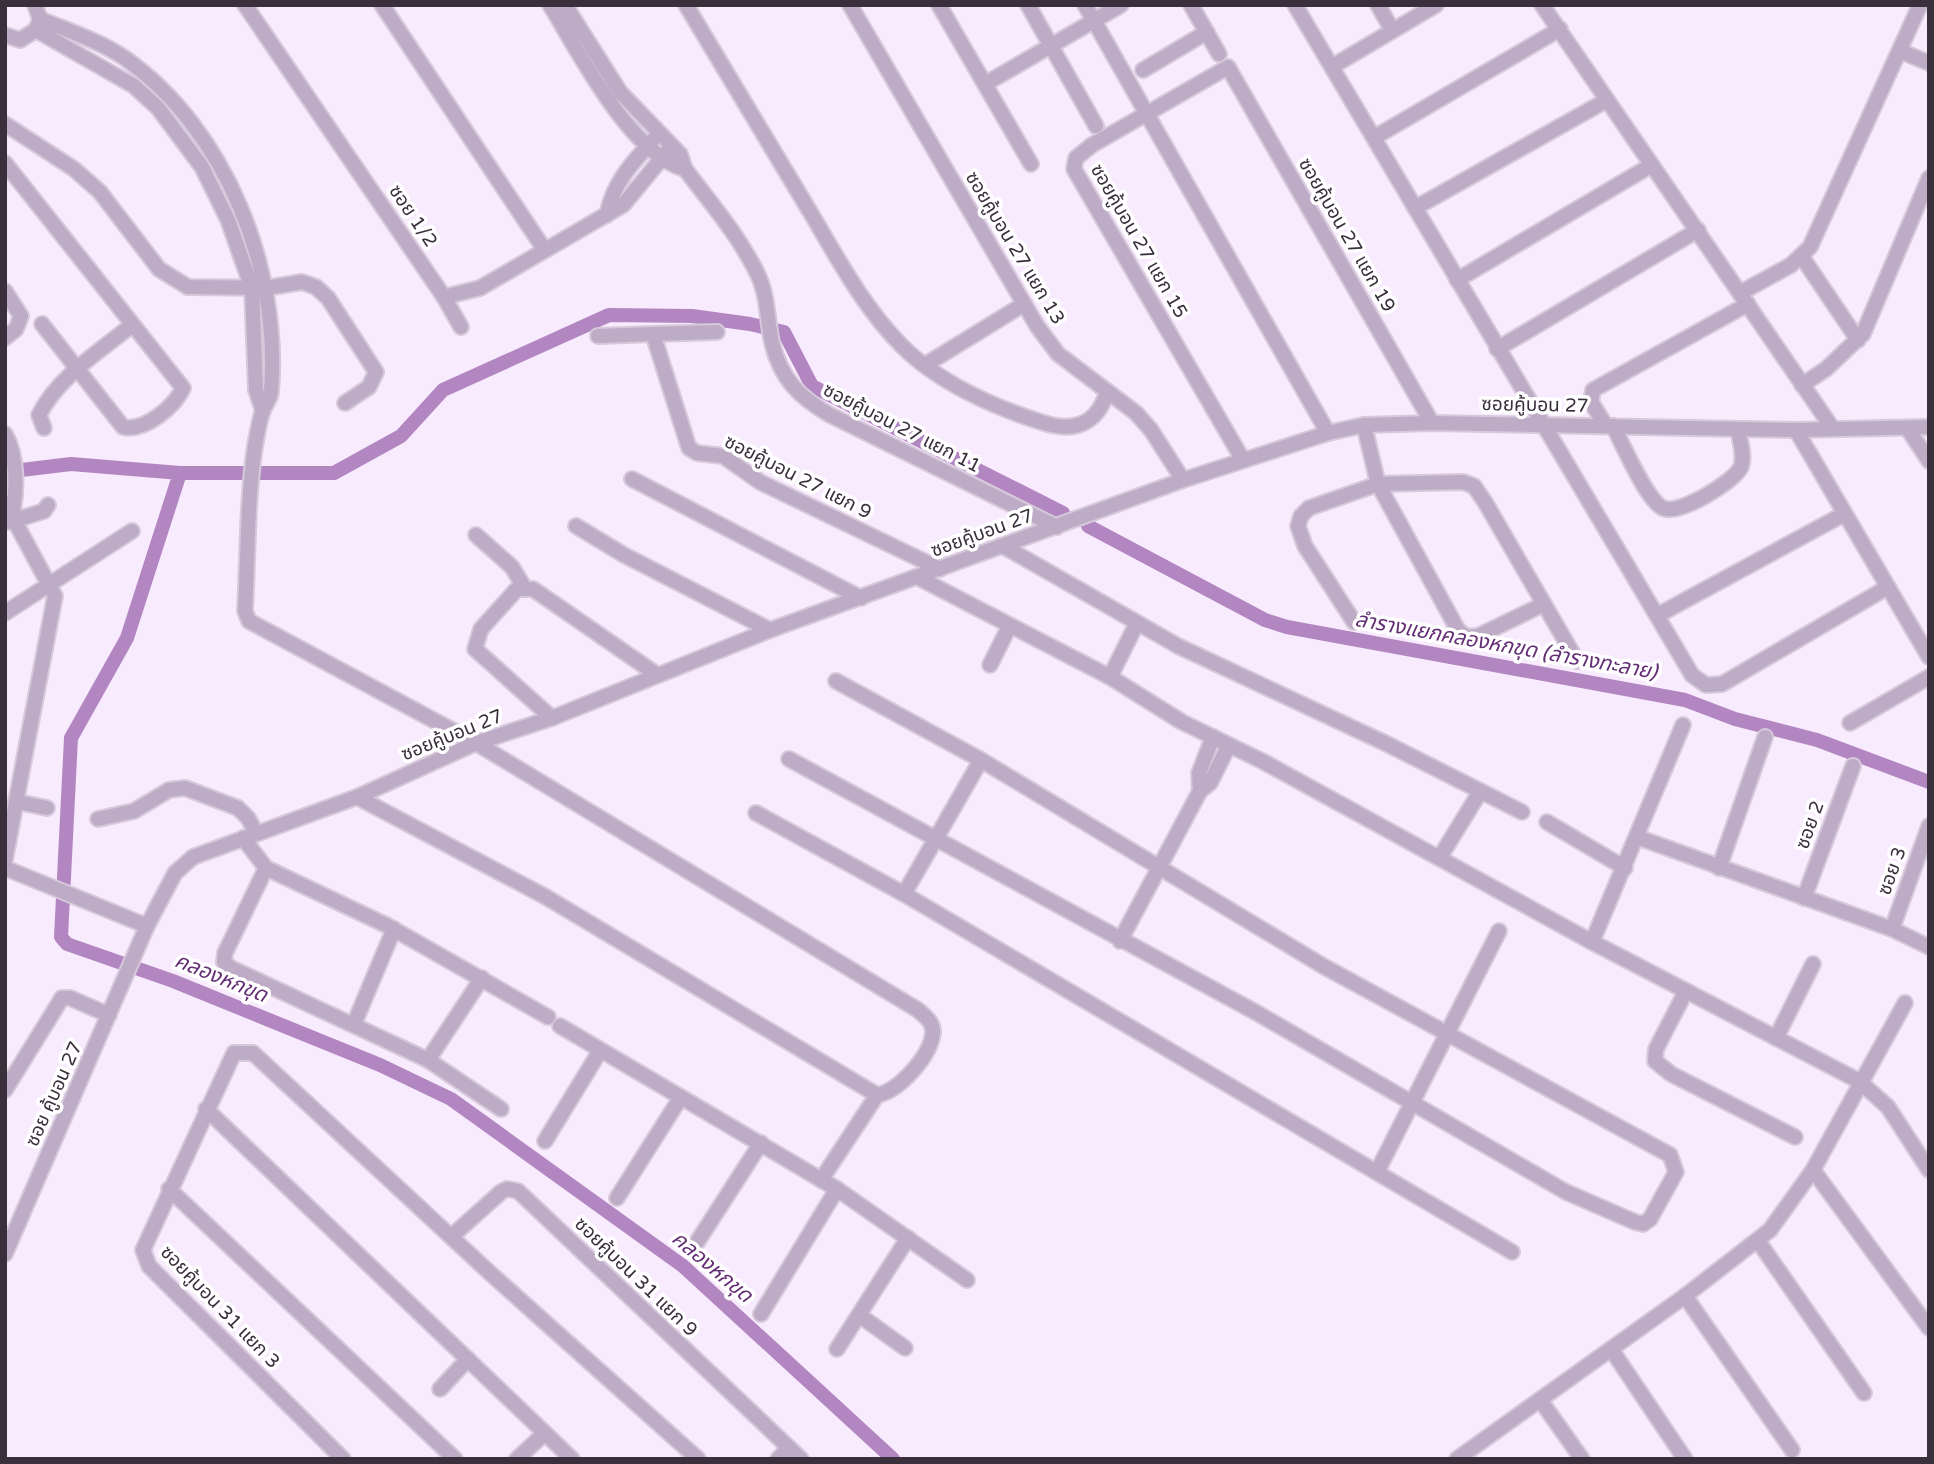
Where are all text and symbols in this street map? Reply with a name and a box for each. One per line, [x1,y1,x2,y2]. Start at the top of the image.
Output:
street label: ซอยคู้บอน 27 แยก 19 [1293,154,1401,316]
street label: ซอยคู้บอน 27 แยก 15 [1085,160,1193,322]
street label: ซอยคู้บอน 27 แยก 13 [960,167,1070,329]
street label: ซอย 1/2 [384,181,442,251]
street label: ซอยคู้บอน 27 แยก 11 [819,378,985,478]
street label: ซอยคู้บอน 27 [1481,392,1589,418]
street label: ซอยคู้บอน 27 แยก 9 [720,430,876,524]
street label: ซอยคู้บอน 27 [927,503,1037,563]
water label: ลำรางแยกคลองหกขุด (ลำรางทะลาย) [1353,607,1661,685]
street label: ซอยคู้บอน 27 [398,704,506,766]
street label: ซอย 2 [1791,798,1829,852]
street label: ซอย 3 [1873,844,1911,898]
water label: คลองหกขุด [171,948,272,1008]
street label: ซอย คู้บอน 27 [20,1038,88,1150]
street label: ซอยคู้บอน 31 แยก 9 [569,1212,703,1342]
water label: คลองหกขุด [667,1226,758,1309]
street label: ซอยคู้บอน 31 แยก 3 [155,1240,285,1374]

